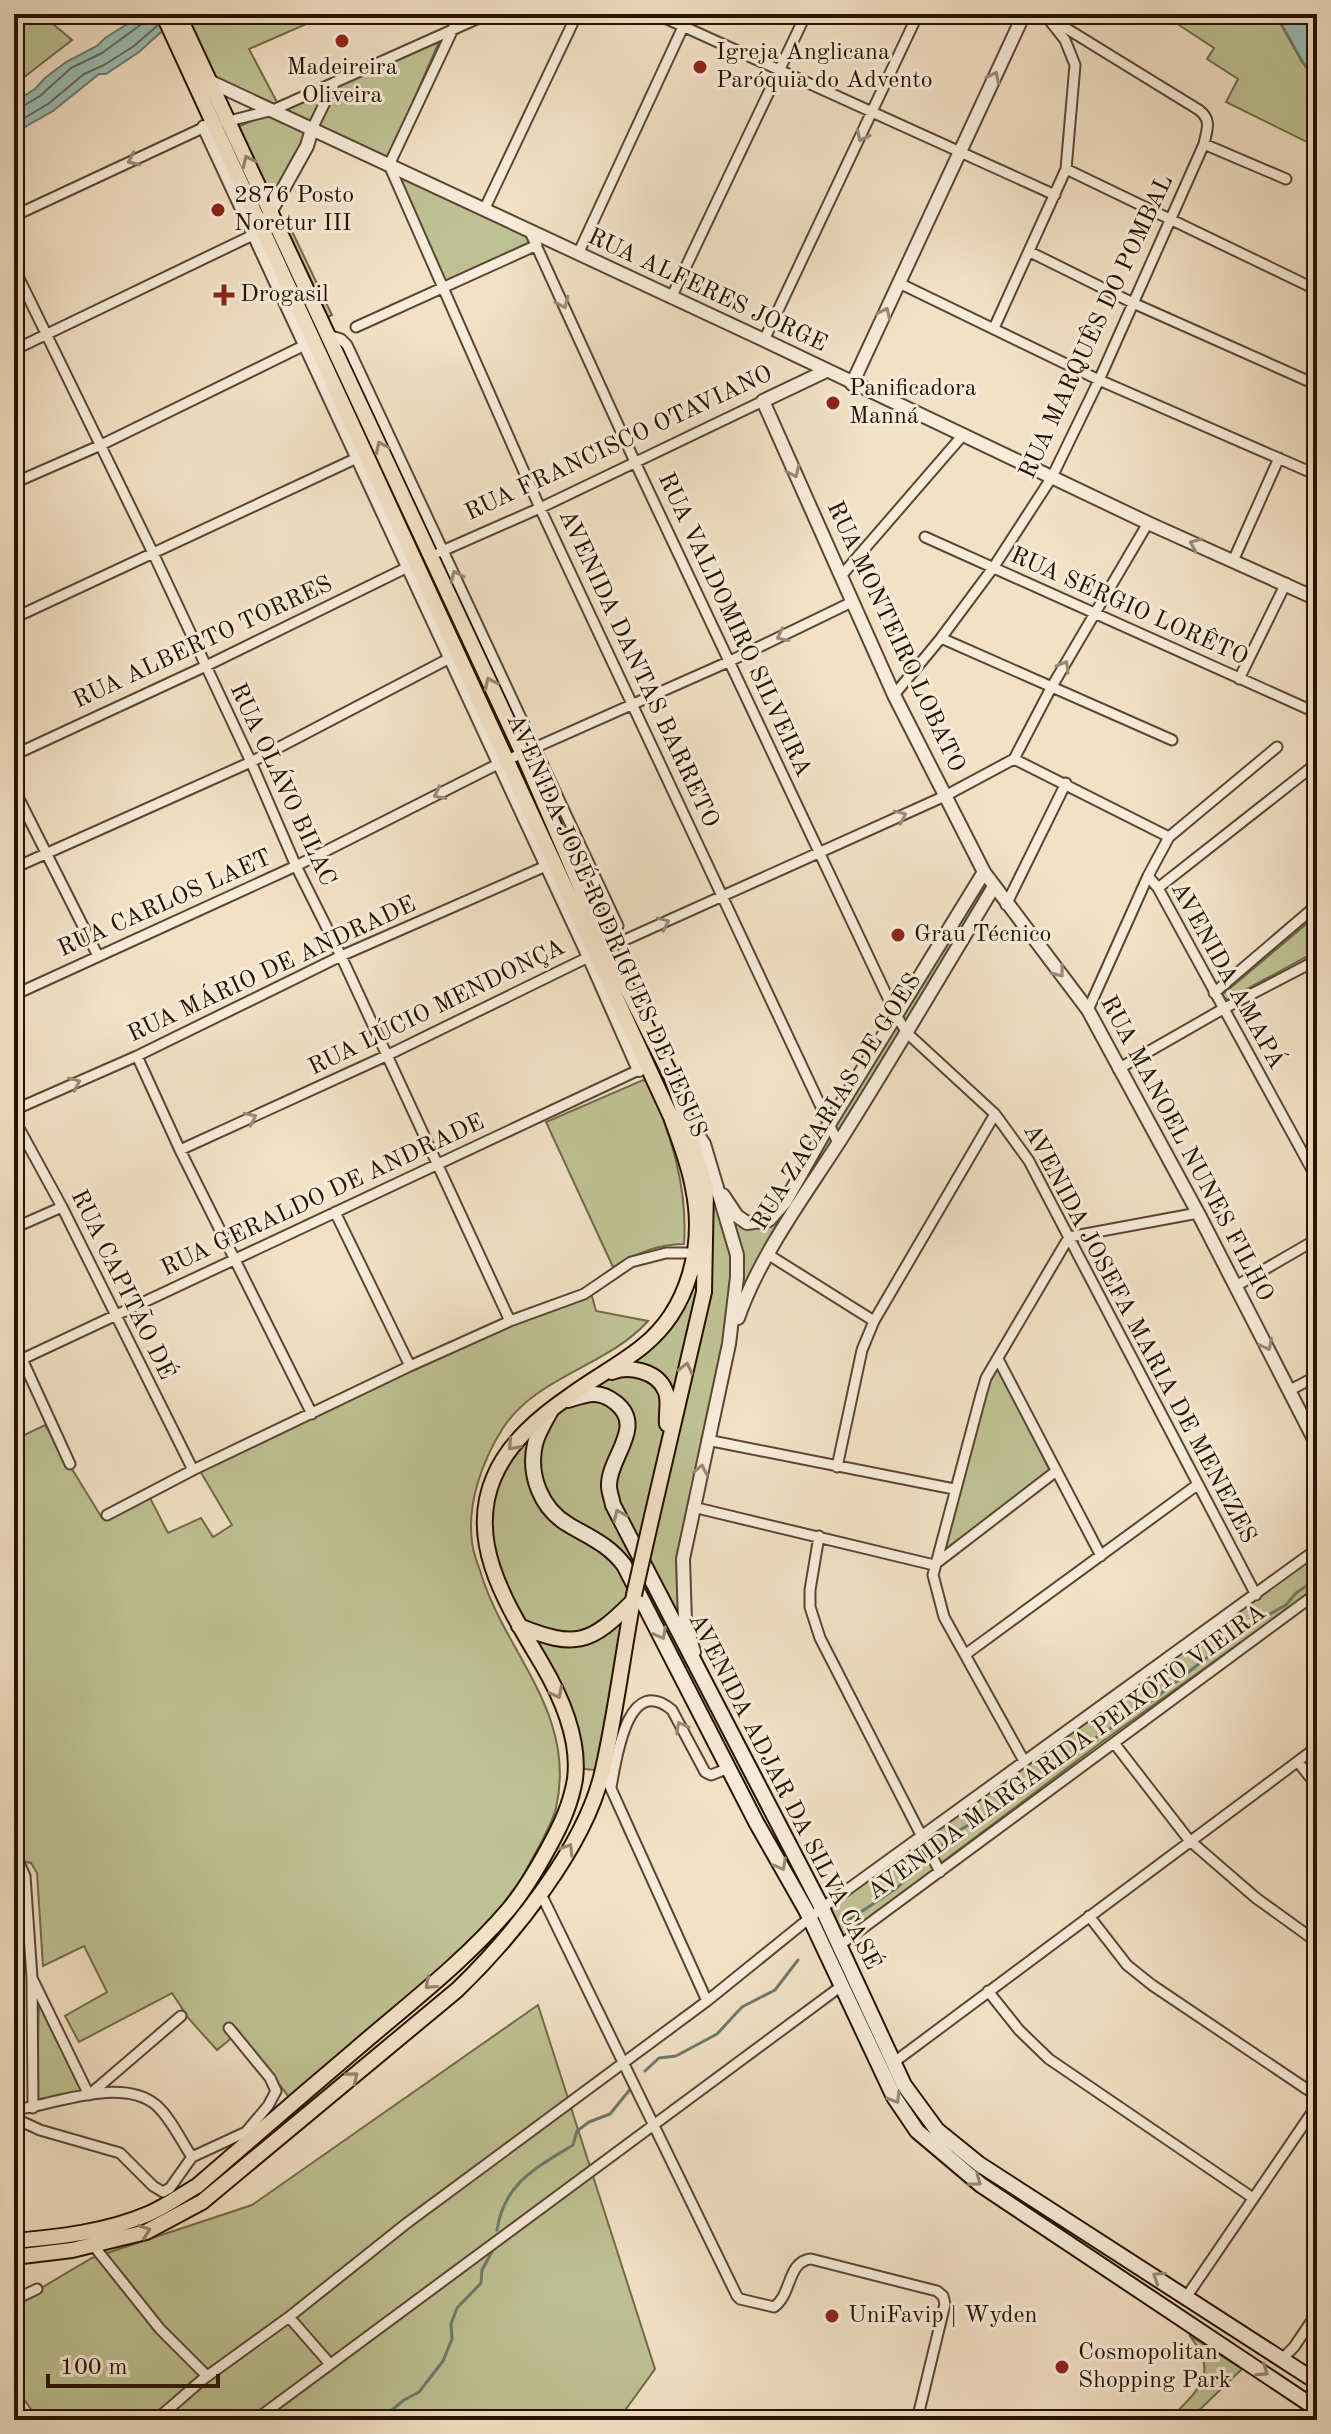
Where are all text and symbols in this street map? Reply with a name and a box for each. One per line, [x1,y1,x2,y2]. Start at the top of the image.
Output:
marker: Madeireira Oliveira [333,32,351,50]
place label: Igreja Anglicana Paróquia do Advento [716,41,933,93]
place label: Madeireira Oliveira [286,56,398,108]
marker: Igreja Anglicana Paróquia do Advento [691,58,709,76]
one-way arrow [984,70,1000,85]
one-way arrow [856,127,872,142]
one-way arrow [127,150,141,166]
one-way arrow [242,154,258,169]
street label: RUA MARQUÊS DO POMBAL [1012,170,1178,483]
place label: 2876 Posto Noretur III [234,184,354,236]
marker: 2876 Posto Noretur III [209,201,227,219]
street label: RUA ALFERES JORGE [584,225,830,357]
place label: Drogasil [240,283,329,307]
marker: Drogasil [215,286,233,304]
one-way arrow [553,294,569,309]
one-way arrow [875,306,891,321]
street label: RUA FRANCISCO OTAVIANO [462,362,776,526]
place label: Panificadora Manná [849,377,977,429]
marker: Panificadora Manná [824,394,842,412]
one-way arrow [375,441,391,456]
one-way arrow [785,464,801,478]
street label: RUA VALDOMIRO SILVEIRA [653,469,815,781]
street label: RUA MONTEIRO LOBATO [822,498,968,776]
street label: AVENIDA DANTAS BARRETO [554,506,722,832]
one-way arrow [1189,538,1203,554]
street label: RUA SÉRGIO LORÊTO [1007,540,1253,670]
one-way arrow [450,570,466,584]
street label: RUA ALBERTO TORRES [70,572,336,714]
one-way arrow [776,626,791,642]
one-way arrow [1054,660,1070,674]
one-way arrow [484,677,500,692]
street label: RUA OLÁVO BILAC [224,678,343,890]
street label: AVENIDA JOSÉ RODRIGUES DE JESUS [501,709,714,1141]
one-way arrow [432,785,447,800]
one-way arrow [892,809,907,825]
street label: RUA CARLOS LAET [55,846,275,962]
street label: AVENIDA AMAPÁ [1166,877,1292,1073]
street label: RUA MÁRIO DE ANDRADE [123,889,420,1047]
one-way arrow [655,916,670,932]
place label: Grau Técnico [914,923,1051,947]
marker: Grau Técnico [889,926,907,944]
street label: RUA LÚCIO MENDONÇA [303,931,569,1081]
one-way arrow [1049,963,1063,978]
street label: RUA ZACARIAS DE GOES [748,969,926,1235]
street label: RUA MANOEL NUNES FILHO [1095,992,1277,1306]
one-way arrow [67,1077,82,1093]
street label: RUA GERALDO DE ANDRADE [158,1110,488,1282]
one-way arrow [243,1111,258,1127]
street label: AVENIDA JOSEFA MARIA DE MENEZES [1018,1120,1260,1548]
street label: RUA CAPITÃO DÉ [66,1185,182,1384]
one-way arrow [1257,1337,1272,1352]
one-way arrow [677,1362,694,1375]
one-way arrow [508,1436,523,1451]
one-way arrow [692,1464,709,1477]
one-way arrow [612,1509,628,1524]
street label: AVENIDA MARGARIDA PEIXOTO VIEIRA [863,1601,1271,1905]
street label: AVENIDA ADJAR DA SILVA CASÉ [683,1608,888,1974]
one-way arrow [651,1626,666,1641]
one-way arrow [548,1685,563,1700]
one-way arrow [675,1720,690,1735]
one-way arrow [558,1843,574,1858]
one-way arrow [771,1856,787,1871]
one-way arrow [425,1975,440,1989]
one-way arrow [343,2072,358,2087]
one-way arrow [885,2089,901,2104]
one-way arrow [968,2171,982,2185]
one-way arrow [137,2224,151,2241]
one-way arrow [1152,2272,1167,2287]
place label: UniFavip | Wyden [848,2304,1038,2328]
marker: UniFavip | Wyden [823,2307,841,2325]
scale bar [48,2338,218,2388]
place label: Cosmopolitan Shopping Park [1078,2341,1231,2393]
text: 100 m [60,2356,128,2380]
marker: Cosmopolitan Shopping Park [1053,2358,1071,2376]
one-way arrow [1254,2362,1268,2377]

